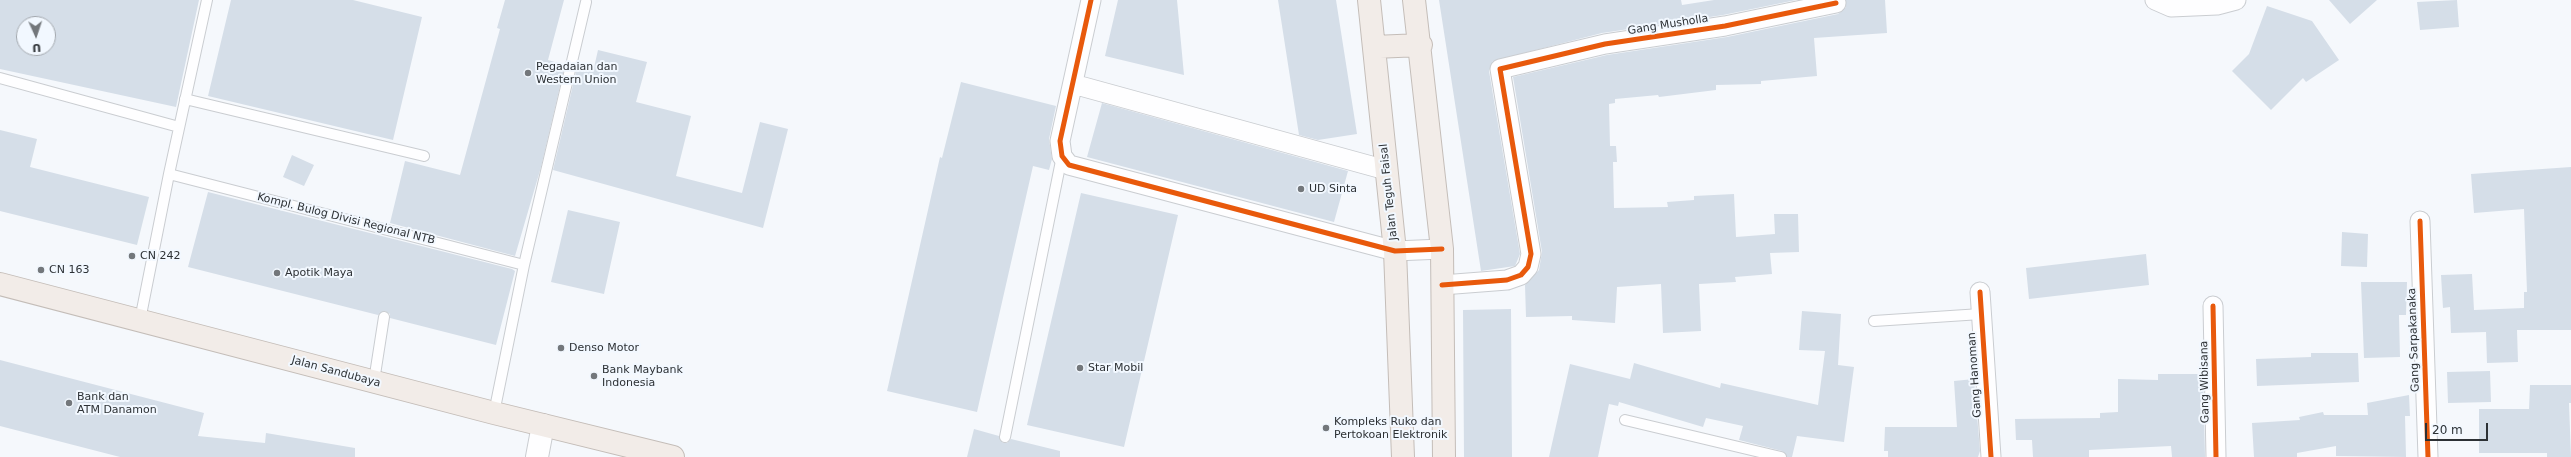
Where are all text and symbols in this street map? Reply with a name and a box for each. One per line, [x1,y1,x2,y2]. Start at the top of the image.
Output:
street label: Gang Musholla [1627,12,1709,38]
north arrow [16,16,56,56]
text: U [32,41,41,54]
place label: Pegadaian dan Western Union [536,60,617,86]
marker: Pegadaian dan Western Union [523,68,533,78]
street label: Jalan Teguh Faisal [1377,143,1401,241]
place label: UD Sinta [1309,182,1357,196]
marker: UD Sinta [1296,184,1306,194]
street label: Kompl. Bulog Divisi Regional NTB [256,190,436,248]
place label: CN 242 [140,249,180,263]
marker: CN 242 [127,251,137,261]
place label: CN 163 [49,263,89,277]
marker: CN 163 [36,265,46,275]
place label: Apotik Maya [285,266,353,280]
marker: Apotik Maya [272,268,282,278]
street label: Gang Sarpakanaka [2406,288,2422,392]
street label: Gang Hanoman [1965,332,1985,418]
place label: Denso Motor [569,341,639,355]
street label: Gang Wibisana [2198,341,2212,423]
marker: Denso Motor [556,343,566,353]
street label: Jalan Sandubaya [290,354,382,390]
place label: Star Mobil [1088,361,1143,375]
place label: Bank Maybank Indonesia [602,363,683,389]
marker: Star Mobil [1075,363,1085,373]
marker: Bank Maybank Indonesia [589,371,599,381]
place label: Bank dan ATM Danamon [77,390,157,416]
marker: Bank dan ATM Danamon [64,398,74,408]
place label: Kompleks Ruko dan Pertokoan Elektronik [1334,415,1447,441]
scale bar [2427,415,2490,441]
marker: Kompleks Ruko dan Pertokoan Elektronik [1321,423,1331,433]
text: 20 m [2432,423,2463,437]

